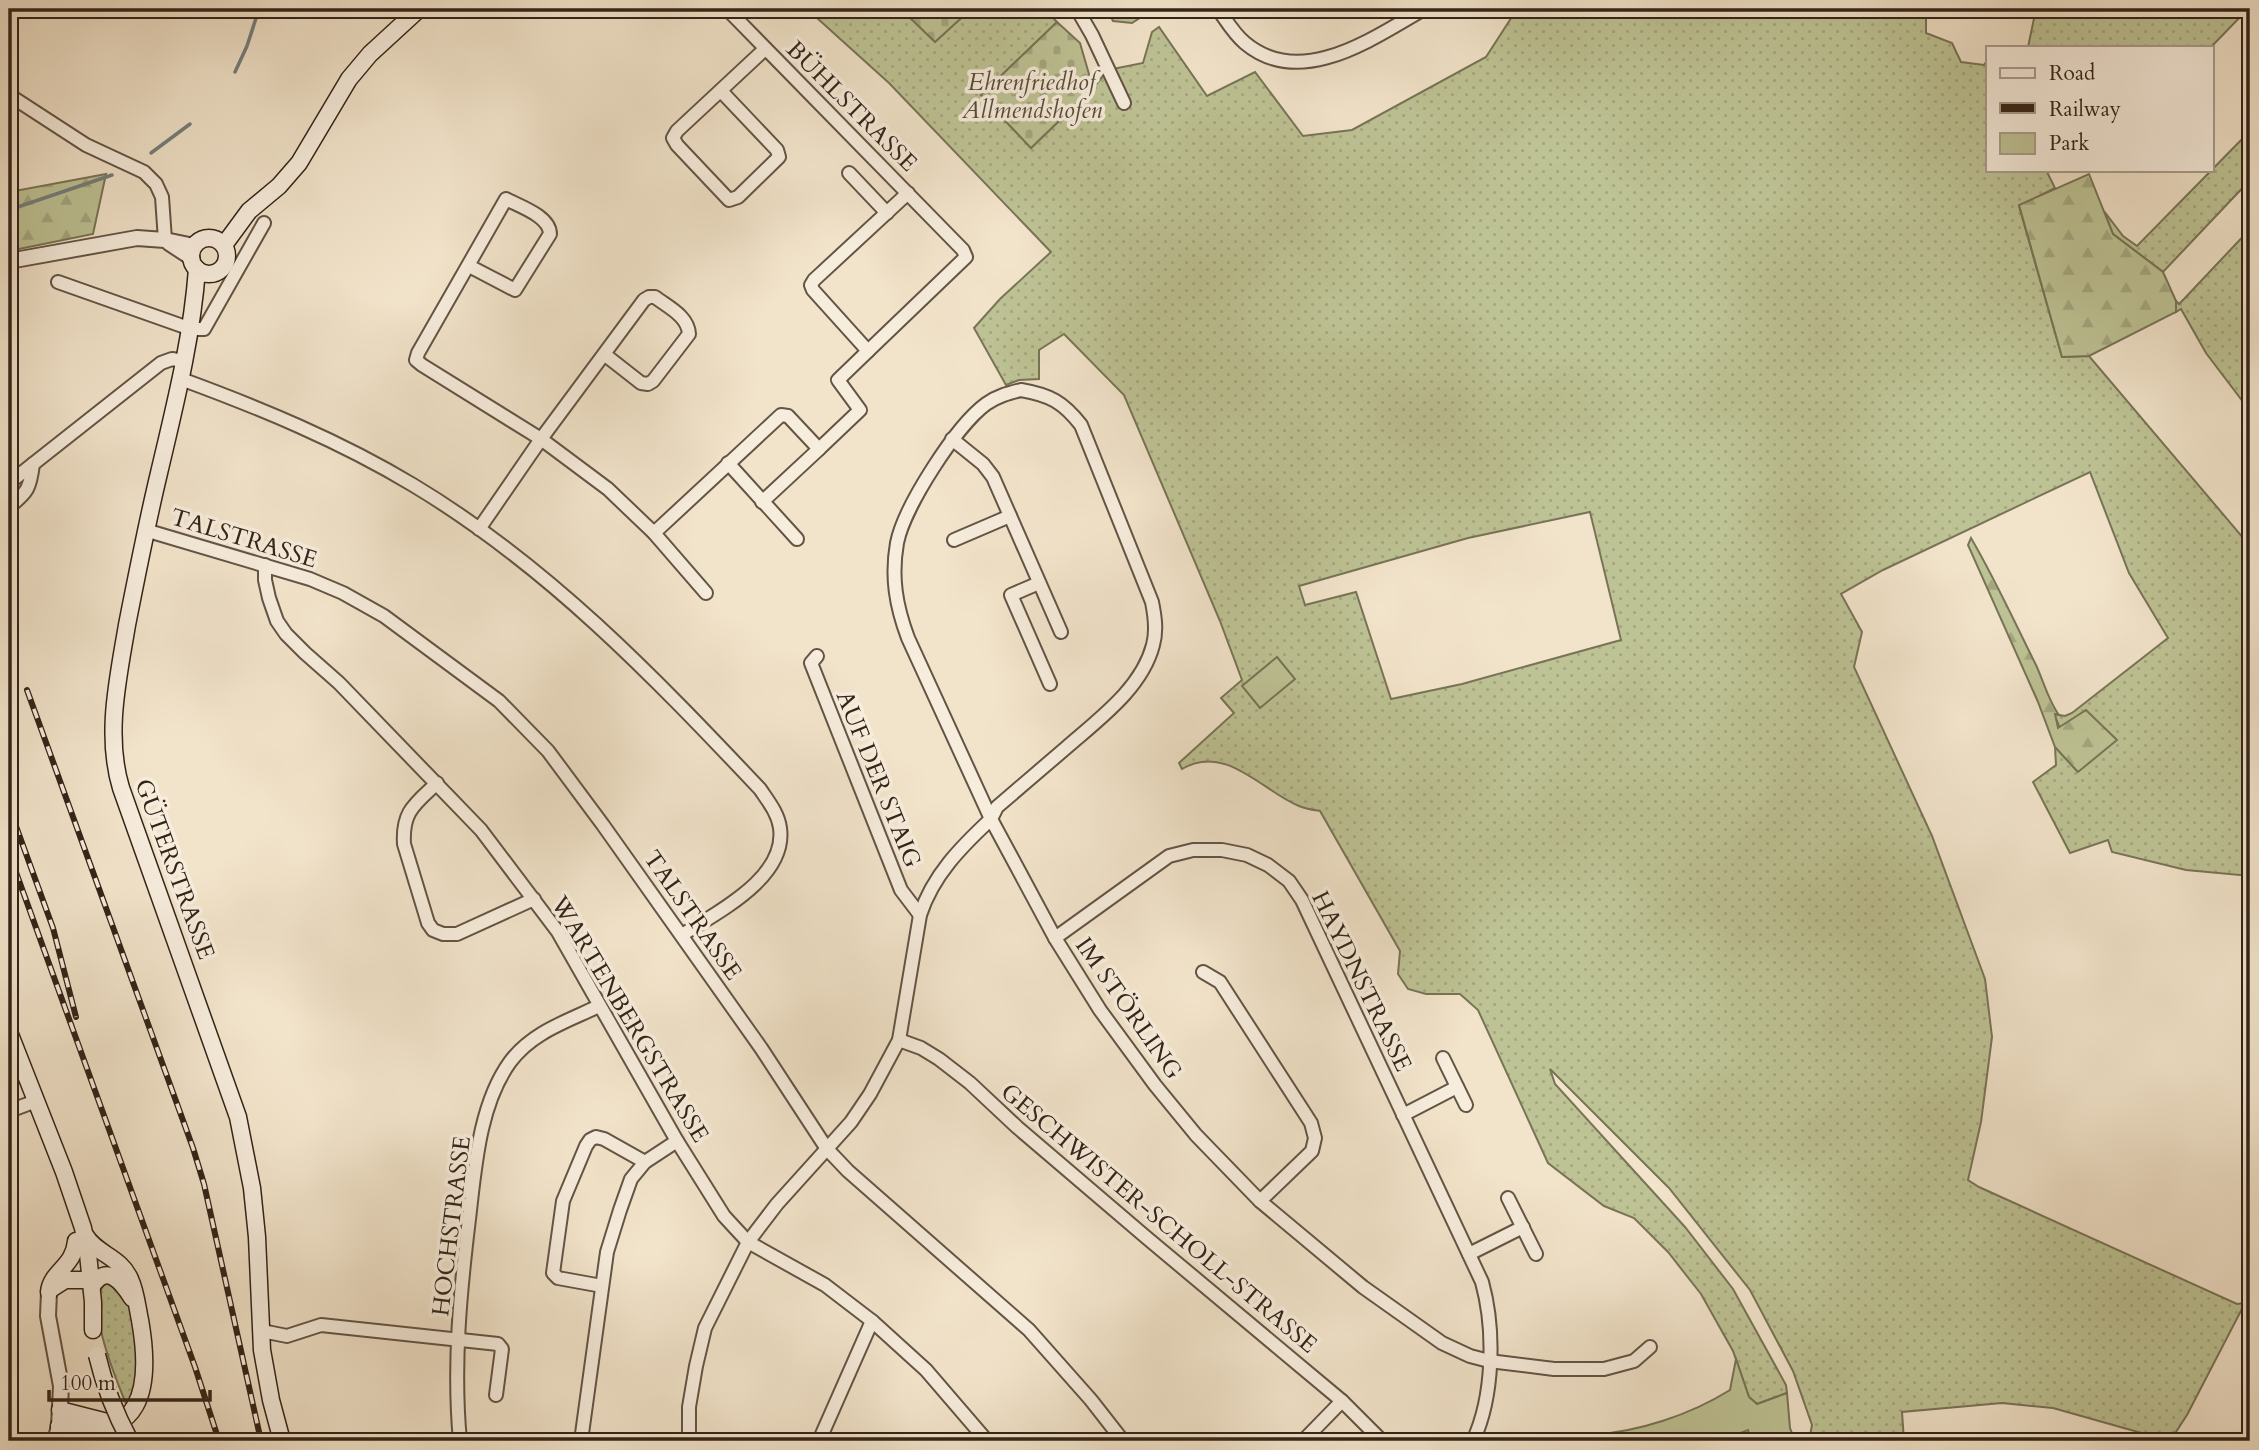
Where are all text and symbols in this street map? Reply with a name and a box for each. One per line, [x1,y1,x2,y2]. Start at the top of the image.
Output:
street label: BÜHLSTRASSE [779,34,924,179]
legend [1986,46,2214,172]
text: Road [2049,59,2095,88]
park label: Ehrenfriedhof Allmendshofen [961,66,1102,127]
text: Railway [2049,95,2121,124]
text: Park [2049,129,2090,158]
street label: TALSTRASSE [167,501,321,576]
street label: AUF DER STAIG [828,686,929,873]
street label: GÜTERSTRASSE [127,774,222,964]
street label: TALSTRASSE [636,844,750,987]
street label: HAYDNSTRASSE [1303,885,1420,1077]
street label: WARTENBERGSTRASSE [542,889,716,1149]
street label: IM STÖRLING [1067,931,1190,1086]
street label: GESCHWISTER-SCHOLL-STRASSE [993,1076,1324,1361]
street label: HOCHSTRASSE [424,1134,479,1318]
scale bar [49,1359,210,1403]
text: 100 m [60,1369,116,1398]

